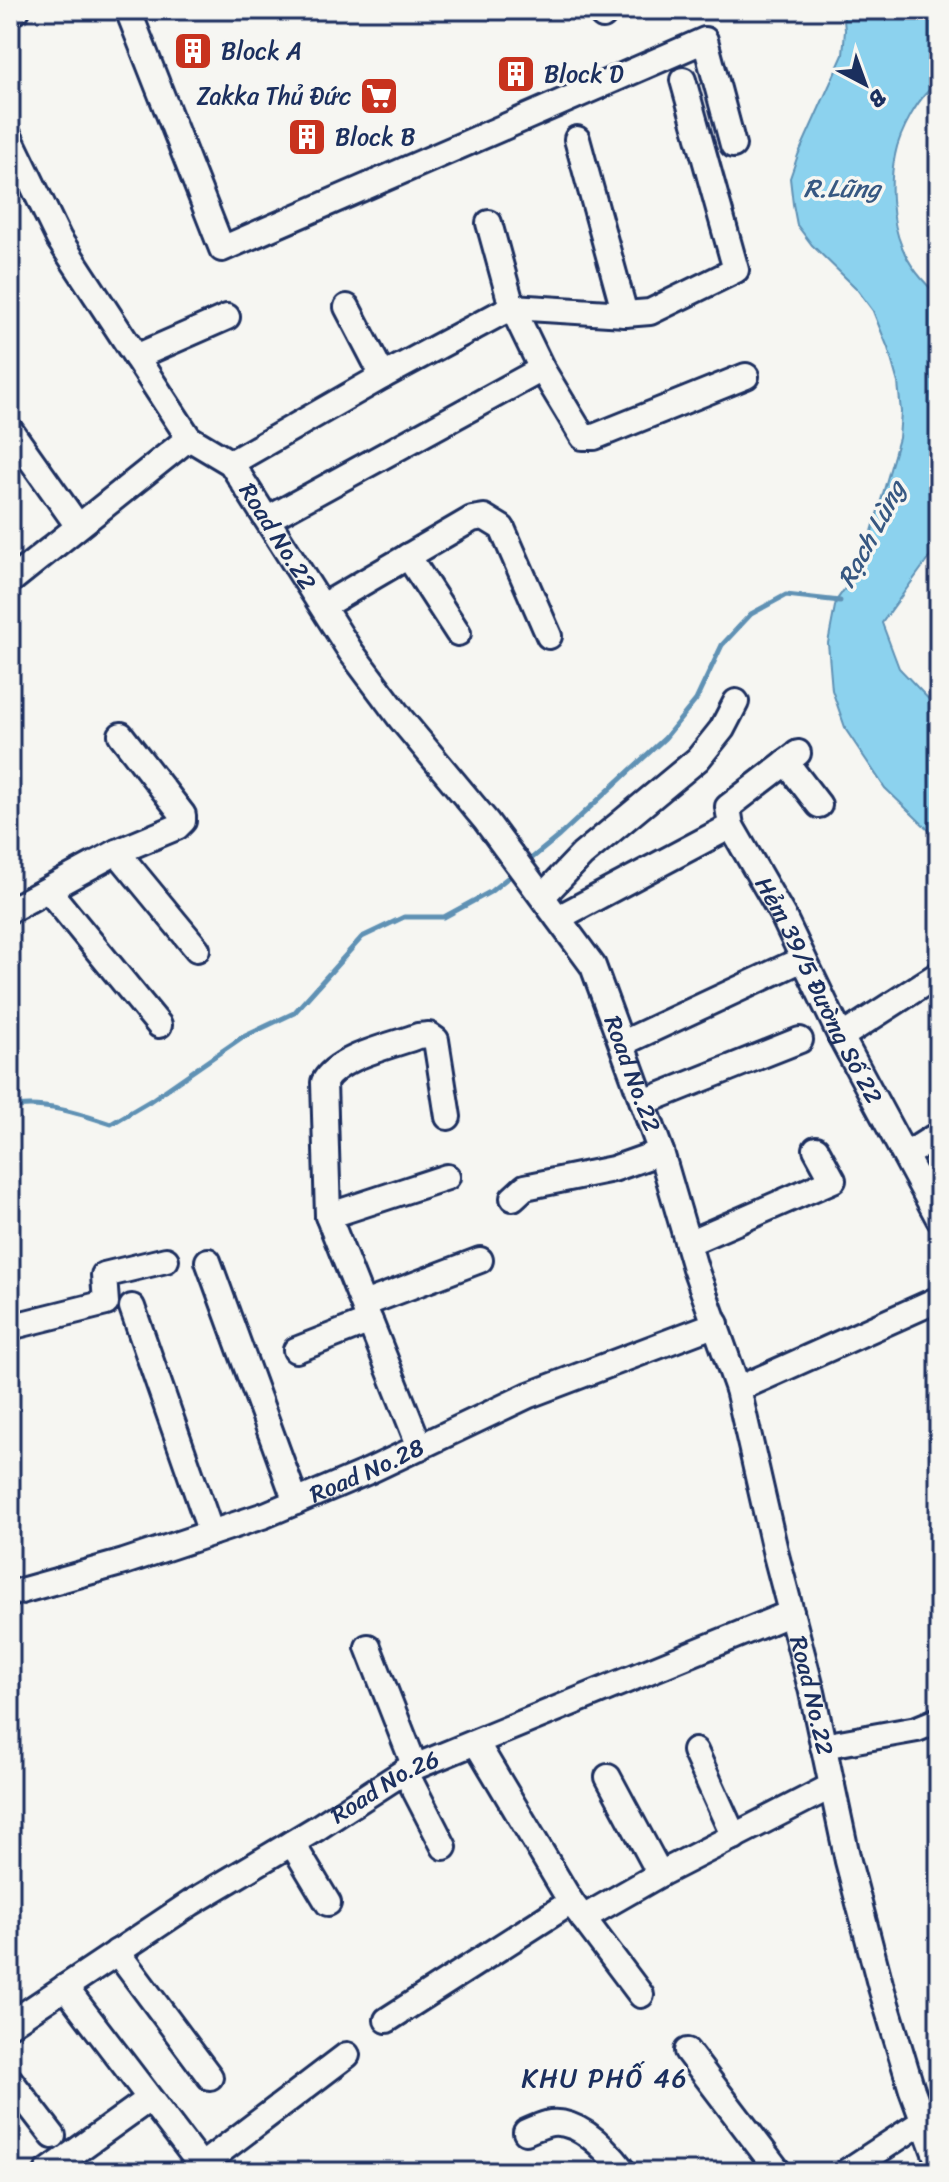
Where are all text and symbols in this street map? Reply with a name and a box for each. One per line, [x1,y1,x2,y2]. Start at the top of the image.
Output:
building icon: Block A [172,30,214,72]
place label: Block A [221,30,302,72]
north arrow [825,44,905,124]
building icon: Block D [495,53,537,95]
place label: Block D [544,53,624,95]
place label: Zakka Thủ Đức [196,75,351,117]
supermarket icon: Zakka Thủ Đức [358,75,400,117]
text: B [860,79,896,118]
building icon: Block B [286,116,328,158]
place label: Block B [335,116,416,158]
water label: R.Lũng [804,165,883,211]
water label: Rạch Lùng [824,471,919,596]
street label: Road No.22 [227,474,328,599]
street label: Hẻm 39/5 Đường Số 22 [743,868,894,1112]
street label: Road No.22 [592,1009,673,1138]
street label: Road No.28 [303,1427,431,1515]
street label: Road No.22 [777,1631,846,1759]
street label: Road No.26 [322,1738,446,1835]
district label: KHU PHỐ 46 [521,2055,689,2101]

